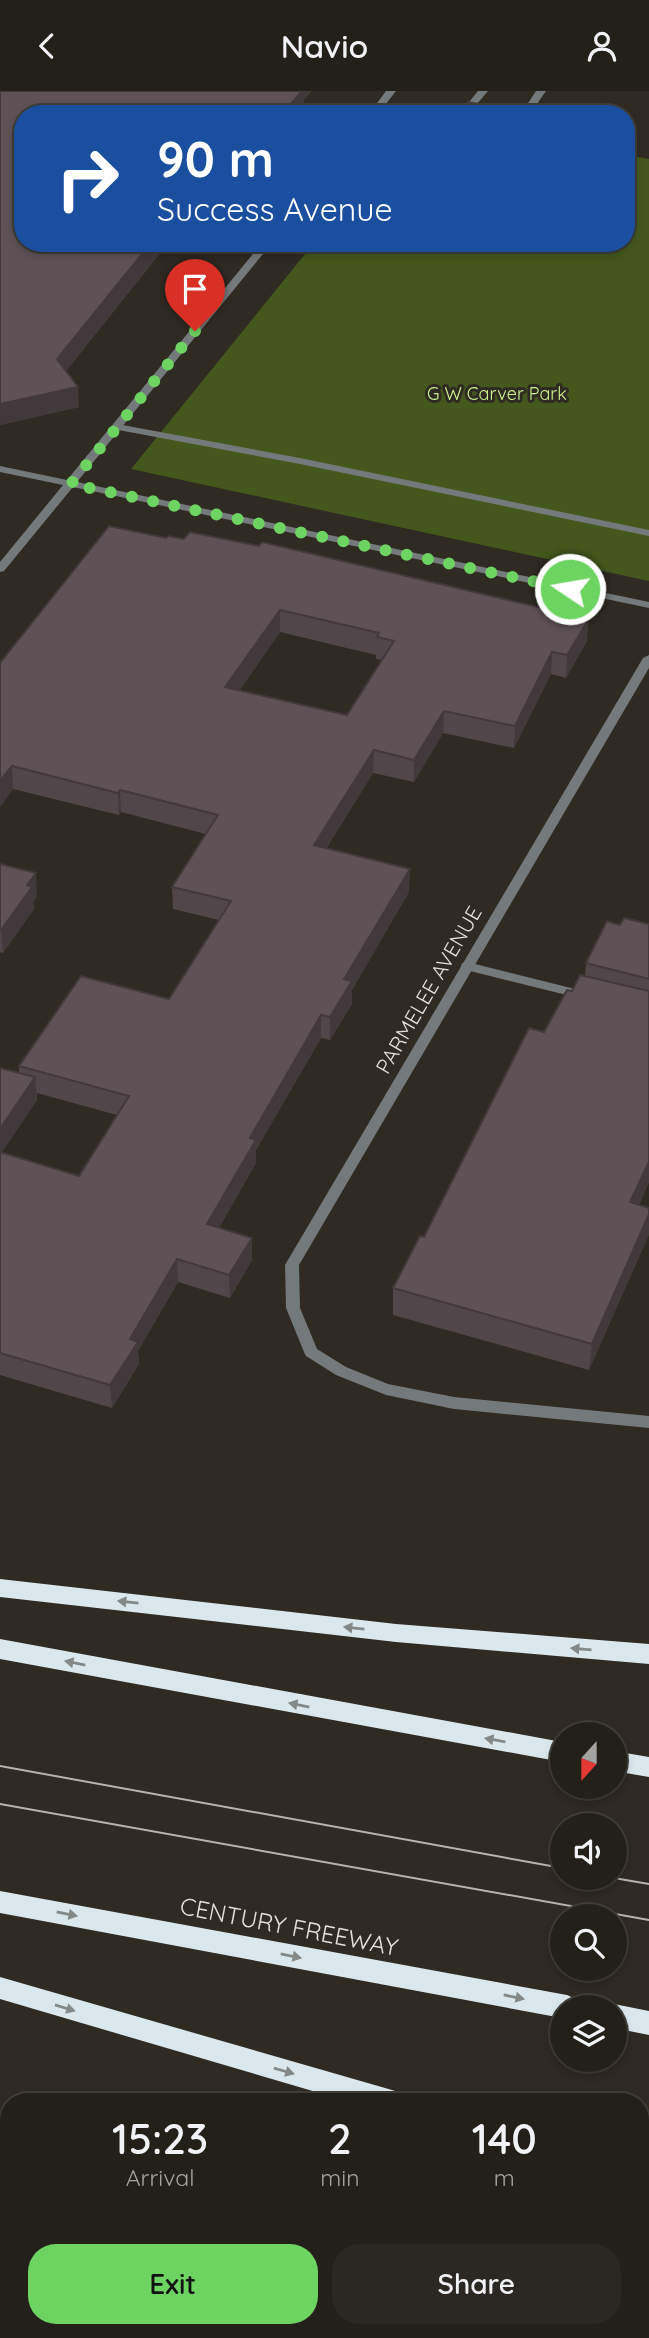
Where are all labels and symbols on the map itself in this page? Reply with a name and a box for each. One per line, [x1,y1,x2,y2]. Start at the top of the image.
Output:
pin [165,259,225,331]
park label: G W Carver Park [427,382,567,405]
position arrow [533,552,607,626]
street label: PARMELEE AVENUE [370,901,487,1078]
one-way arrow [117,1597,139,1608]
one-way arrow [343,1622,365,1633]
one-way arrow [570,1643,592,1654]
one-way arrow [64,1658,86,1669]
one-way arrow [288,1699,310,1710]
north arrow [550,1722,626,1799]
one-way arrow [483,1734,505,1745]
street label: CENTURY FREEWAY [178,1890,401,1962]
one-way arrow [56,1909,78,1920]
one-way arrow [280,1951,302,1962]
one-way arrow [503,1992,525,2003]
one-way arrow [55,2004,76,2014]
one-way arrow [273,2066,295,2077]

